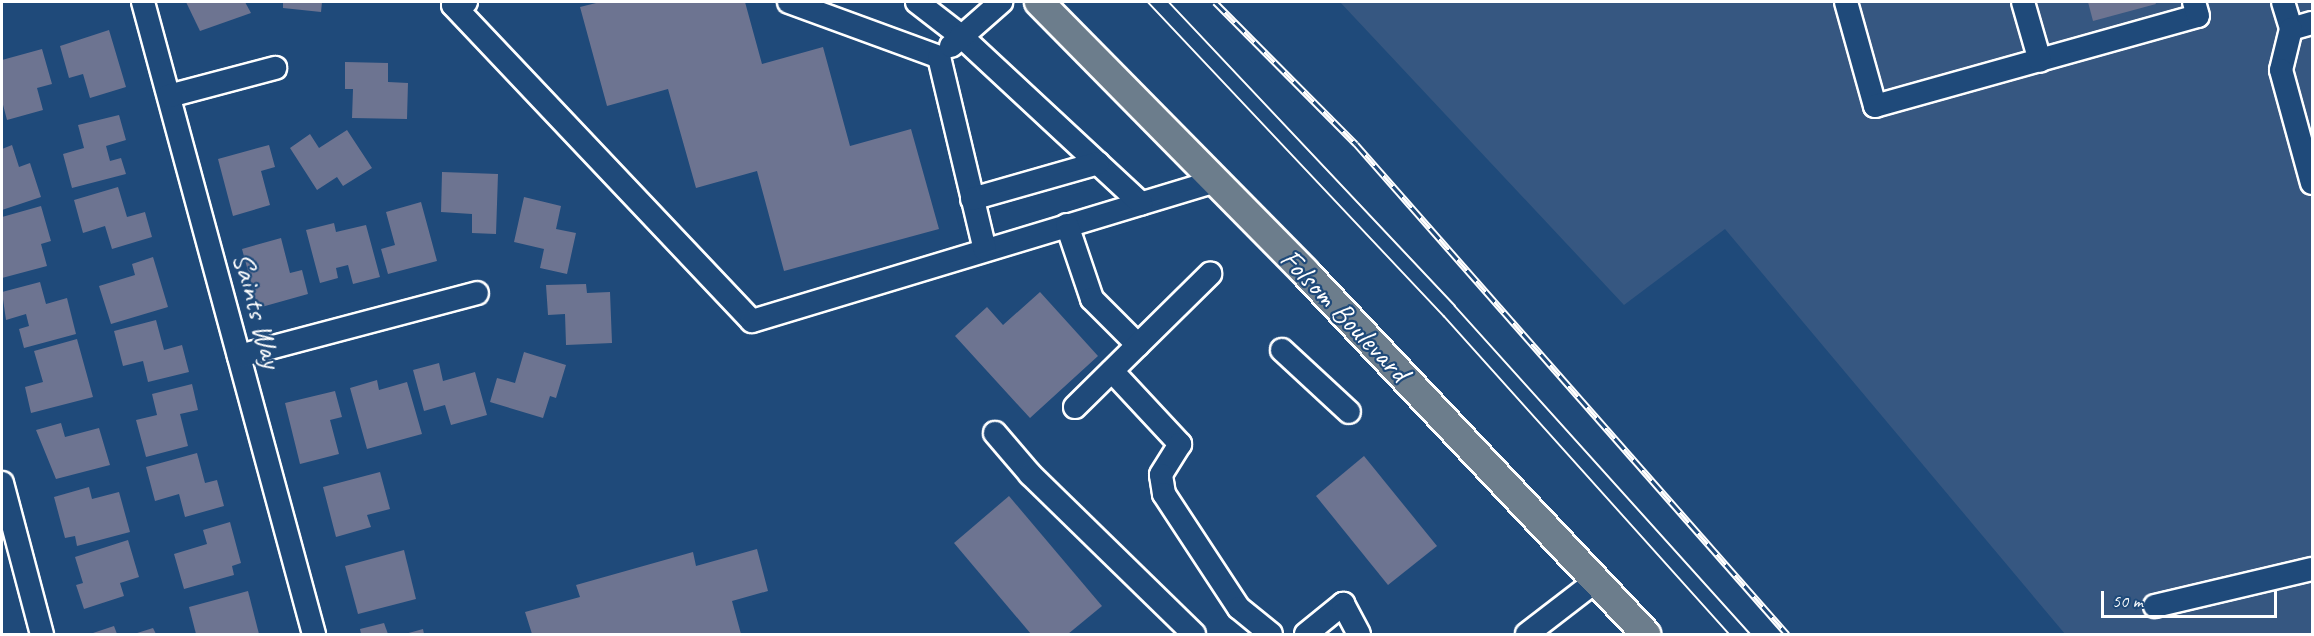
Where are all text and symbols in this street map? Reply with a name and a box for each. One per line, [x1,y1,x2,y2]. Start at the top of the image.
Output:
street label: Folsom Boulevard [1273,241,1417,389]
street label: Saints Way [225,248,291,372]
scale bar [2104,579,2280,617]
text: 50 m [2112,590,2143,612]

